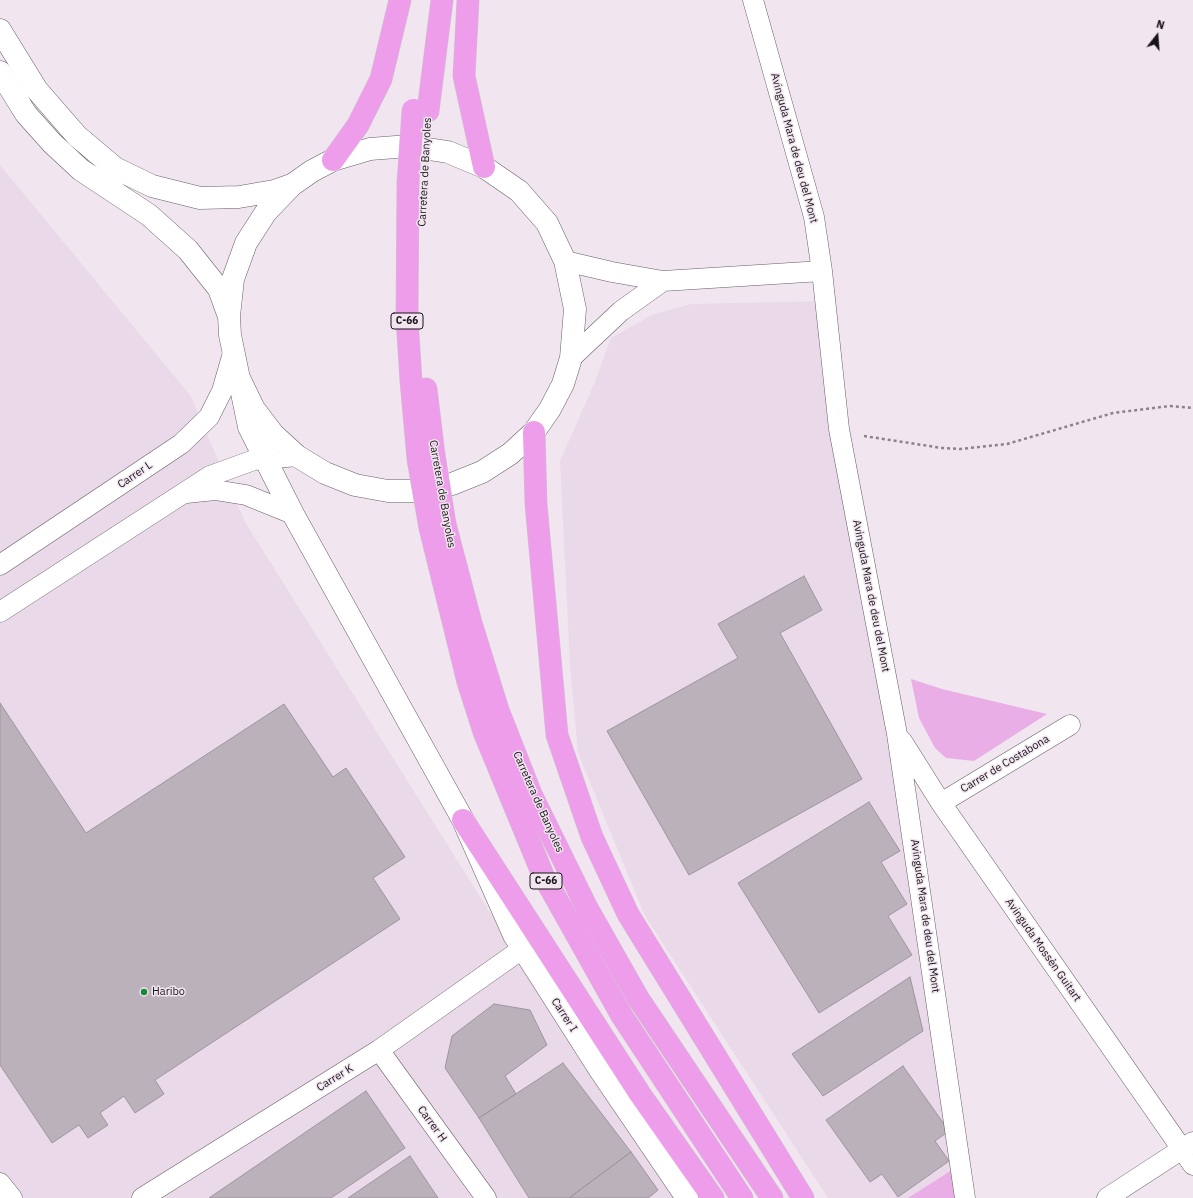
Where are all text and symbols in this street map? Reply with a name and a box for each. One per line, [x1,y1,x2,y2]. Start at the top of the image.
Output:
north arrow [1137,16,1177,56]
text: N [1155,17,1166,32]
street label: Avinguda Mara de deu del Mont [768,72,820,224]
street label: Carretera de Banyoles [416,117,434,227]
road number: C-66 [391,313,423,329]
street label: Carretera de Banyoles [426,439,458,549]
street label: Carrer L [115,459,155,491]
street label: Avinguda Mara de deu del Mont [850,519,892,673]
street label: Carrer de Costabona [958,732,1052,796]
street label: Carretera de Banyoles [510,749,566,855]
street label: Avinguda Mara de deu del Mont [908,838,942,994]
road number: C-66 [530,873,562,889]
street label: Avinguda Mossèn Guitart [1002,896,1084,1004]
place label: Haribo [152,985,185,999]
marker: Haribo [139,987,149,997]
street label: Carrer I [548,996,580,1034]
street label: Carrer K [314,1062,356,1094]
street label: Carrer H [415,1103,449,1145]

